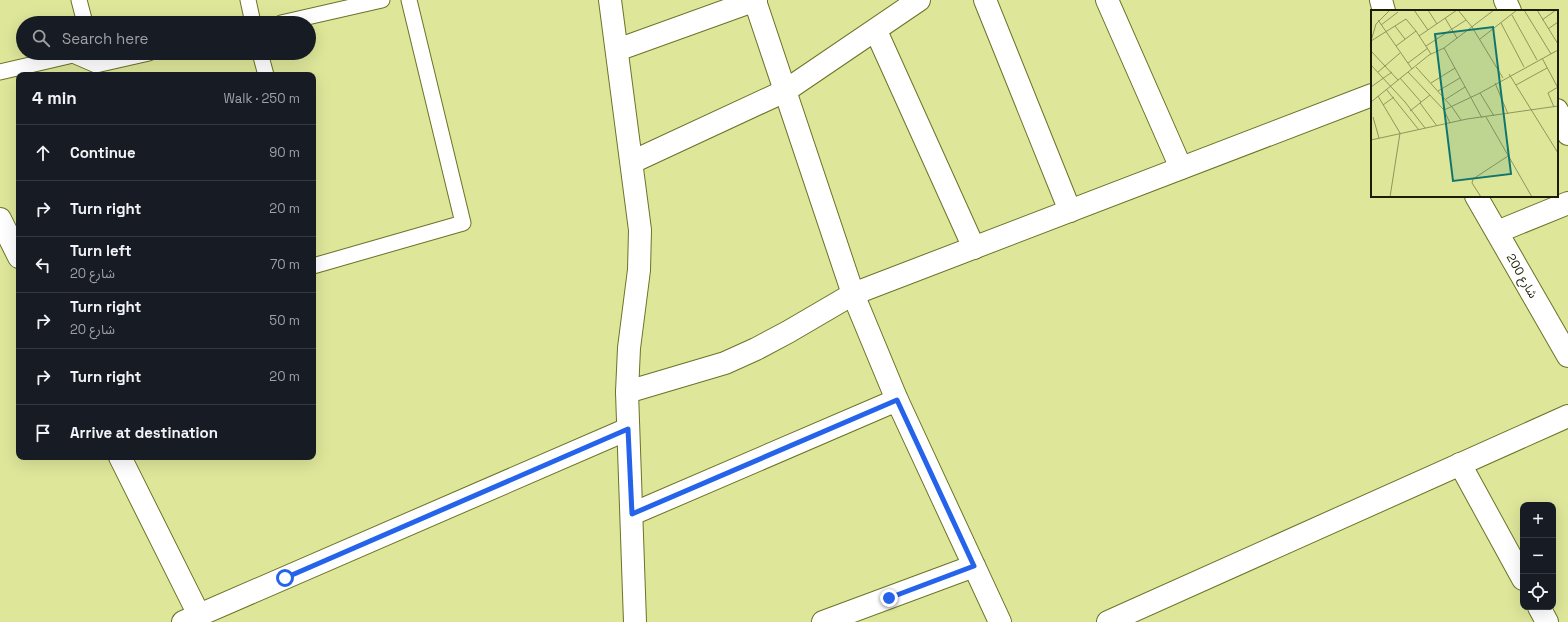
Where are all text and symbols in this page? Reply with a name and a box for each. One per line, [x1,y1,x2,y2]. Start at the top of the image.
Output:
inset map [1371,10,1558,197]
search box [16,16,316,60]
icon: search [30,27,52,49]
text: Search here [62,29,148,48]
text: 4 min [32,87,77,109]
text: Walk · 250 m [224,90,300,107]
icon: ahead [32,142,54,164]
text: Continue [70,143,136,162]
text: 90 m [269,144,300,161]
icon: right [32,198,54,220]
text: Turn right [70,199,141,218]
text: 20 m [269,200,300,217]
text: Turn left [70,241,132,260]
street label: شارع 200 [1502,251,1541,302]
icon: left [32,254,54,276]
text: 70 m [270,256,300,273]
text: شارع 20 [70,265,115,282]
text: Turn right [70,297,141,316]
icon: right [32,310,54,332]
text: 50 m [269,312,300,329]
text: شارع 20 [70,321,115,338]
icon: right [32,366,54,388]
text: Turn right [70,367,141,386]
text: 20 m [269,368,300,385]
icon: arrive [32,422,54,444]
text: Arrive at destination [70,423,218,442]
map controls [1520,502,1556,610]
button: + [1520,502,1556,538]
button: − [1520,538,1556,574]
route start [276,569,294,587]
button: locate [1520,574,1556,610]
route end [880,589,898,607]

